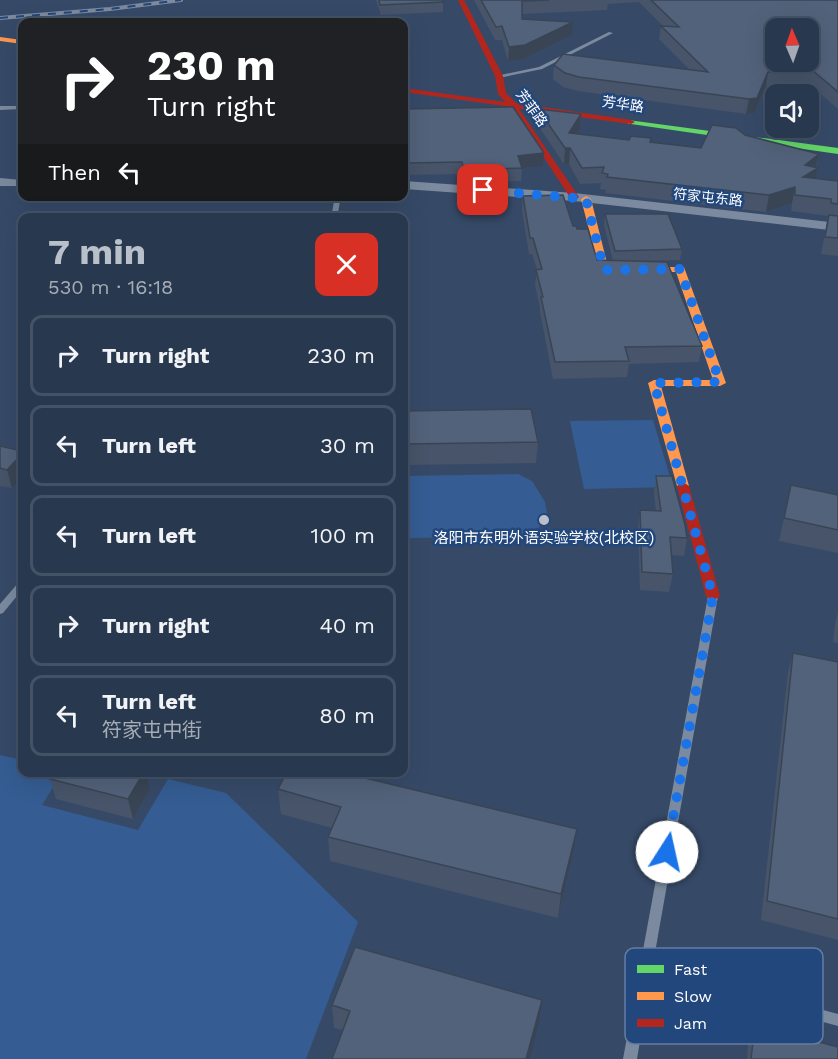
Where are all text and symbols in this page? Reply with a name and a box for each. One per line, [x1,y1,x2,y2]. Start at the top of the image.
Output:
north arrow [765,18,819,72]
map controls [765,18,819,138]
text: 230 m [147,41,276,90]
icon: right [48,42,126,120]
button: sound [765,84,819,138]
street label: 芳菲路 [513,86,551,130]
text: Turn right [147,91,276,123]
street label: 芳华路 [601,93,645,115]
icon: left [113,156,146,189]
text: Then [48,160,101,185]
pin [457,164,508,215]
icon: arrive [466,173,499,206]
street label: 符家屯东路 [672,185,744,209]
text: 7 min [48,231,146,273]
button: close [315,233,378,296]
text: 530 m · 16:18 [48,275,173,299]
icon: right [51,339,84,372]
text: Turn right [102,343,209,368]
text: 230 m [307,343,375,368]
icon: left [51,429,84,462]
text: Turn left [102,433,196,458]
text: 30 m [320,433,375,458]
marker: 洛阳市东明外语实验学校(北校区) [537,513,551,527]
icon: left [51,519,84,552]
text: Turn left [102,523,196,548]
text: 100 m [311,523,375,548]
place label: 洛阳市东明外语实验学校(北校区) [434,529,654,547]
icon: right [51,609,84,642]
text: Turn right [102,613,209,638]
text: 40 m [319,613,375,638]
text: Turn left [102,689,196,714]
icon: left [51,699,84,732]
text: 80 m [319,703,375,728]
text: 符家屯中街 [102,718,202,742]
position arrow [635,820,699,884]
legend [625,948,823,1044]
text: Fast [674,960,707,979]
text: Slow [674,987,712,1006]
text: Jam [674,1014,707,1033]

